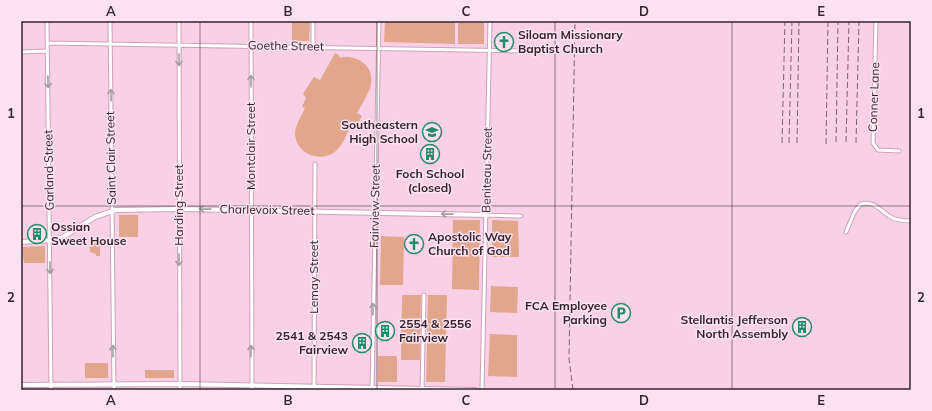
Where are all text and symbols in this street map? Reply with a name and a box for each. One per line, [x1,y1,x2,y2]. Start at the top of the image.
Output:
text: A [106,3,116,19]
text: B [284,3,293,19]
text: C [462,3,471,19]
text: D [639,3,649,19]
text: E [817,3,825,19]
place label: Siloam Missionary Baptist Church [518,27,623,56]
church icon: Siloam Missionary Baptist Church [493,31,515,53]
street label: Goethe Street [248,37,324,54]
one-way arrow [175,53,183,66]
street label: Conner Lane [865,62,882,132]
one-way arrow [44,75,52,88]
one-way arrow [247,75,255,88]
one-way arrow [107,89,114,102]
street label: Montclair Street [243,102,258,190]
text: 1 [7,105,15,121]
text: 1 [917,105,925,121]
street label: Saint Clair Street [102,111,119,205]
place label: Southeastern High School [341,117,418,146]
school or university icon: Southeastern High School [421,121,443,143]
street label: Beniteau Street [478,127,495,213]
street label: Garland Street [40,129,57,211]
building icon: Foch School (closed) [419,143,441,165]
street label: Harding Street [171,164,186,246]
street label: Fairview Street [366,164,383,248]
place label: Foch School (closed) [396,166,464,195]
street label: Charlevoix Street [219,201,315,218]
one-way arrow [199,205,212,213]
one-way arrow [441,210,454,218]
place label: Ossian Sweet House [51,219,127,248]
building icon: Ossian Sweet House [26,223,48,245]
place label: Apostolic Way Church of God [428,229,512,258]
church icon: Apostolic Way Church of God [403,233,425,255]
street label: Lemay Street [306,240,321,314]
one-way arrow [175,253,183,266]
one-way arrow [46,261,53,274]
text: 2 [7,289,15,305]
text: 2 [917,289,925,305]
place label: FCA Employee Parking [525,298,607,327]
parking icon: FCA Employee Parking [610,302,632,324]
one-way arrow [370,303,377,316]
place label: Stellantis Jefferson North Assembly [680,312,788,341]
place label: 2554 & 2556 Fairview [399,316,471,345]
building icon: Stellantis Jefferson North Assembly [791,316,813,338]
building icon: 2554 & 2556 Fairview [374,320,396,342]
place label: 2541 & 2543 Fairview [276,328,348,357]
building icon: 2541 & 2543 Fairview [351,332,373,354]
one-way arrow [109,345,117,358]
one-way arrow [247,345,255,358]
text: A [106,392,116,408]
text: B [284,392,293,408]
text: C [462,392,471,408]
text: D [639,392,649,408]
text: E [817,392,825,408]

